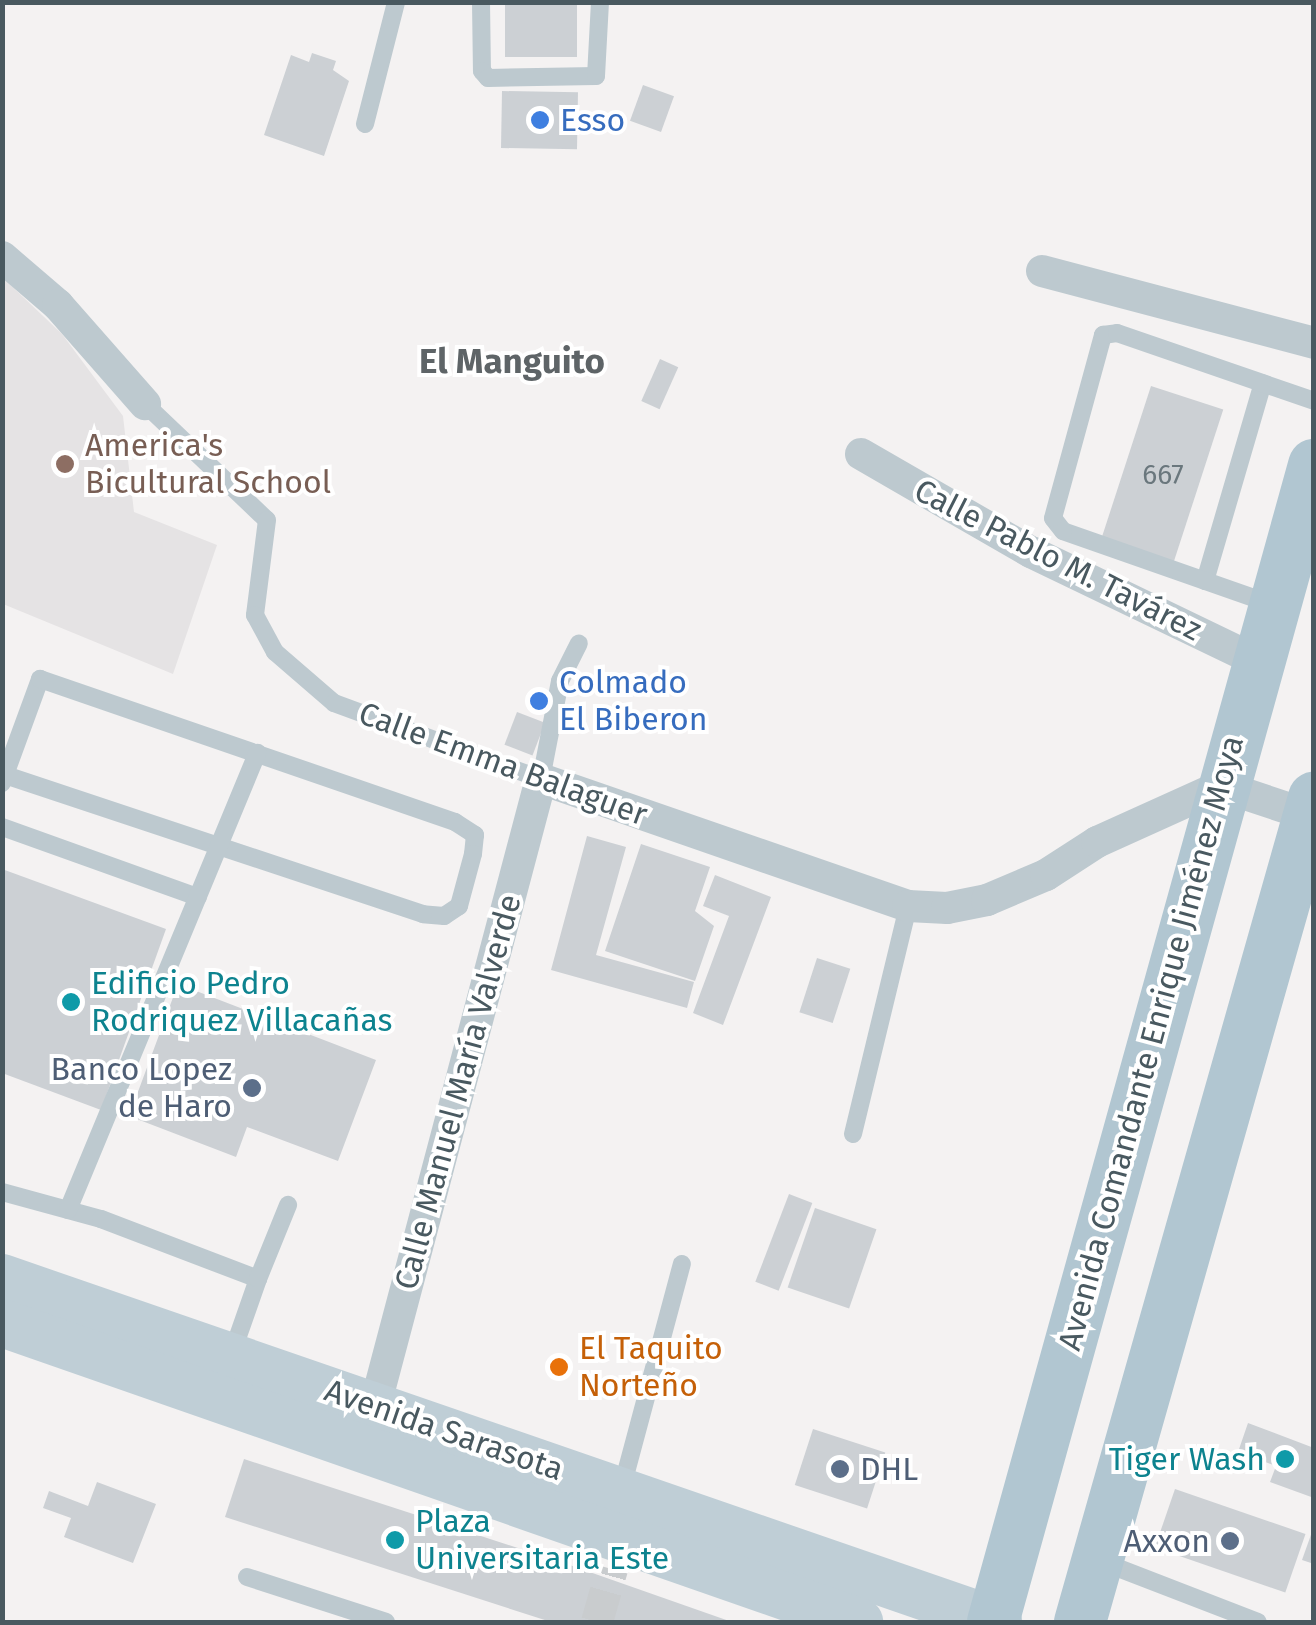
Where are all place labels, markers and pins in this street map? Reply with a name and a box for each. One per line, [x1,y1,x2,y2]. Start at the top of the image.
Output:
place label: Esso [560,101,625,139]
marker: Esso [529,109,551,131]
place label: America's Bicultural School [85,427,331,502]
marker: America's Bicultural School [54,453,76,475]
place label: Colmado El Biberon [559,664,708,739]
marker: Colmado El Biberon [528,690,550,712]
place label: Edificio Pedro Rodriquez Villacañas [91,965,393,1040]
marker: Edificio Pedro Rodriquez Villacañas [60,991,82,1013]
place label: Banco Lopez de Haro [51,1051,232,1126]
marker: Banco Lopez de Haro [241,1077,263,1099]
place label: El Taquito Norteño [579,1330,723,1405]
marker: El Taquito Norteño [548,1356,570,1378]
place label: Tiger Wash [1109,1440,1265,1478]
marker: Tiger Wash [1274,1448,1296,1470]
place label: DHL [860,1450,918,1488]
marker: DHL [829,1458,851,1480]
place label: Plaza Universitaria Este [415,1503,669,1578]
place label: Axxon [1123,1522,1210,1560]
marker: Plaza Universitaria Este [384,1529,406,1551]
marker: Axxon [1219,1530,1241,1552]

